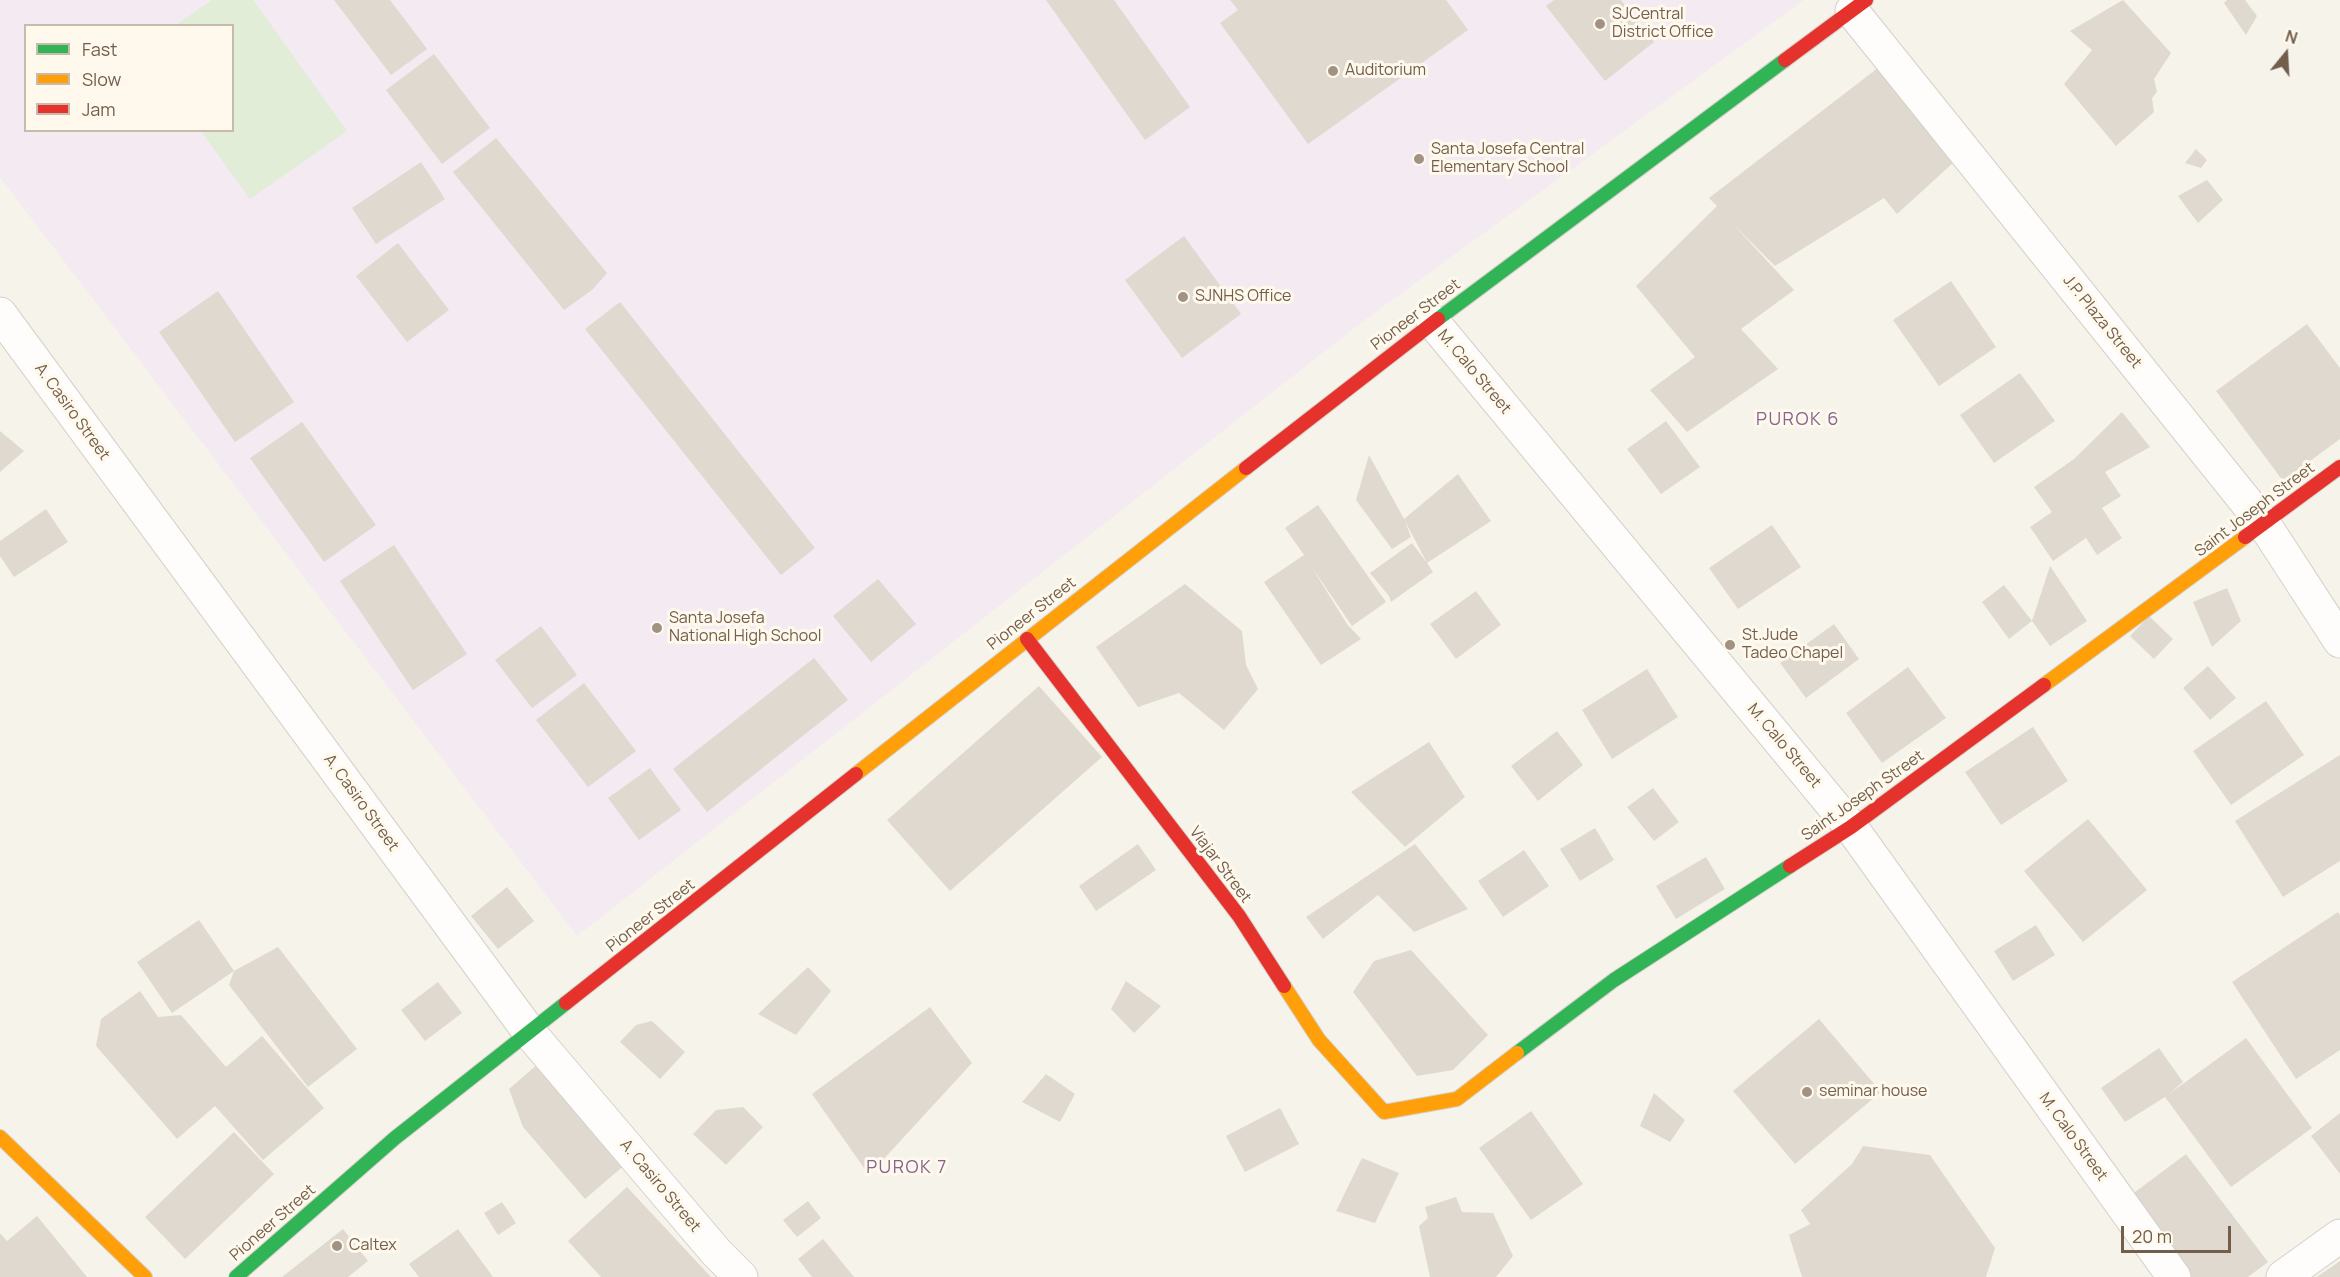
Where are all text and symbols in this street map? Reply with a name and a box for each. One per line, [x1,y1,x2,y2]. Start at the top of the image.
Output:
place label: SJCentral District Office [1612,5,1713,43]
marker: SJCentral District Office [1593,17,1607,31]
legend [24,24,234,132]
north arrow [2256,24,2316,84]
text: N [2283,25,2300,49]
text: Fast [82,37,117,61]
place label: Auditorium [1345,61,1426,81]
marker: Auditorium [1326,64,1340,78]
text: Slow [82,67,121,91]
text: Jam [82,97,116,121]
place label: Santa Josefa Central Elementary School [1431,140,1584,178]
marker: Santa Josefa Central Elementary School [1412,152,1426,166]
street label: J.P. Plaza Street [2059,272,2145,372]
street label: Pioneer Street [1368,275,1464,355]
place label: SJNHS Office [1195,287,1291,307]
marker: SJNHS Office [1176,290,1190,304]
street label: M. Calo Street [1433,326,1515,418]
street label: A. Casiro Street [30,360,114,464]
district label: PUROK 6 [1756,409,1840,431]
street label: Saint Joseph Street [2191,459,2319,561]
street label: Pioneer Street [984,574,1080,654]
place label: Santa Josefa National High School [669,609,822,647]
marker: Santa Josefa National High School [650,621,664,635]
place label: St.Jude Tadeo Chapel [1742,626,1843,664]
marker: St.Jude Tadeo Chapel [1723,638,1737,652]
street label: M. Calo Street [1743,700,1825,792]
street label: Saint Joseph Street [1798,747,1928,845]
street label: A. Casiro Street [319,751,403,855]
street label: Viajar Street [1185,823,1255,907]
street label: Pioneer Street [603,876,699,956]
place label: seminar house [1819,1082,1927,1102]
marker: seminar house [1800,1085,1814,1099]
street label: M. Calo Street [2035,1089,2111,1185]
street label: A. Casiro Street [616,1136,704,1236]
district label: PUROK 7 [866,1157,948,1179]
street label: Pioneer Street [226,1181,320,1265]
scale bar [2124,1214,2234,1252]
text: 20 m [2132,1224,2172,1248]
place label: Caltex [349,1236,397,1256]
marker: Caltex [330,1239,344,1253]

